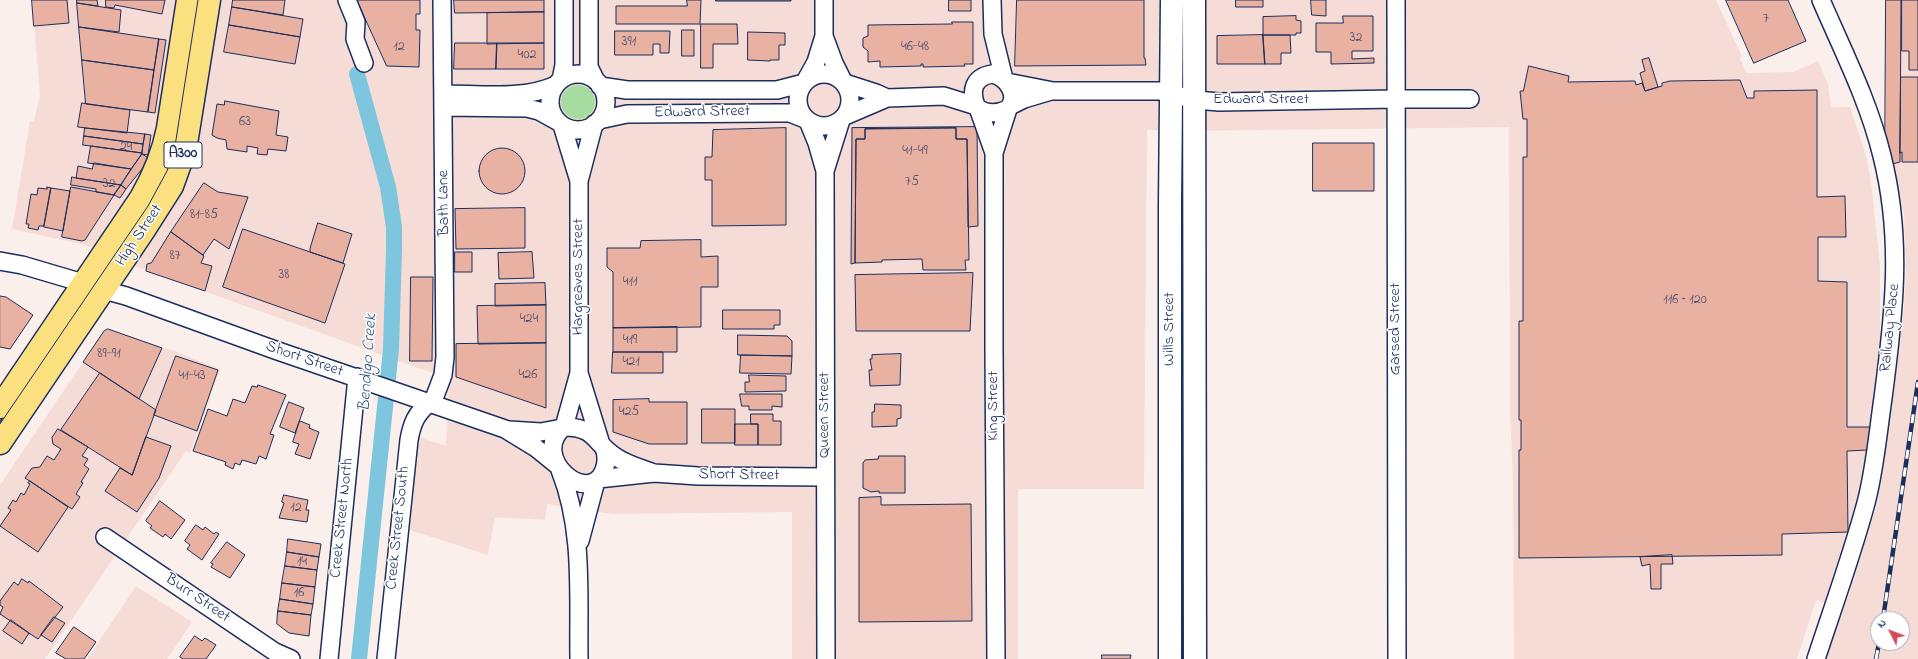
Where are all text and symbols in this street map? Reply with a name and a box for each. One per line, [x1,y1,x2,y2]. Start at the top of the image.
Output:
house number: 7 [1763,12,1769,28]
house number: 32 [1350,31,1362,47]
house number: 391 [622,35,636,51]
house number: 12 [393,40,405,56]
house number: 46-48 [901,40,929,56]
house number: 402 [518,48,536,64]
street label: Edward Street [1213,90,1309,110]
street label: Edward Street [654,103,750,123]
house number: 63 [239,115,251,131]
house number: 24 [120,140,132,156]
road number: A300 [164,142,202,168]
house number: 41-49 [902,144,928,160]
street label: Bath Lane [435,170,455,236]
house number: 75 [905,175,919,191]
house number: 32 [103,177,115,193]
street label: High Street [112,201,168,271]
house number: 81-85 [190,208,218,224]
street label: Hargreaves Street [569,218,589,336]
house number: 87 [169,249,181,265]
house number: 38 [278,268,290,284]
house number: 411 [623,275,637,291]
street label: Garsed Street [1386,283,1406,375]
street label: Railway Place [1877,283,1905,373]
street label: Wills Street [1160,292,1180,366]
house number: 116 – 120 [1663,293,1707,309]
house number: 424 [520,312,538,328]
water label: Bendigo Creek [355,313,383,413]
house number: 419 [623,333,637,349]
street label: Short Street [263,338,345,382]
house number: 89-91 [97,347,121,363]
house number: 421 [622,355,640,371]
house number: 426 [519,368,537,384]
house number: 41-43 [178,369,206,385]
street label: King Street [984,371,1004,441]
street label: Queen Street [815,372,835,458]
house number: 425 [619,405,639,421]
street label: Creek Street North [327,457,359,579]
street label: Creek Street South [383,465,415,591]
street label: Short Street [698,466,780,486]
house number: 12 [290,501,302,517]
house number: 14 [297,555,307,571]
street label: Burr Street [161,570,233,628]
house number: 16 [294,586,304,602]
north arrow [1870,611,1910,651]
text: N [1873,616,1890,632]

